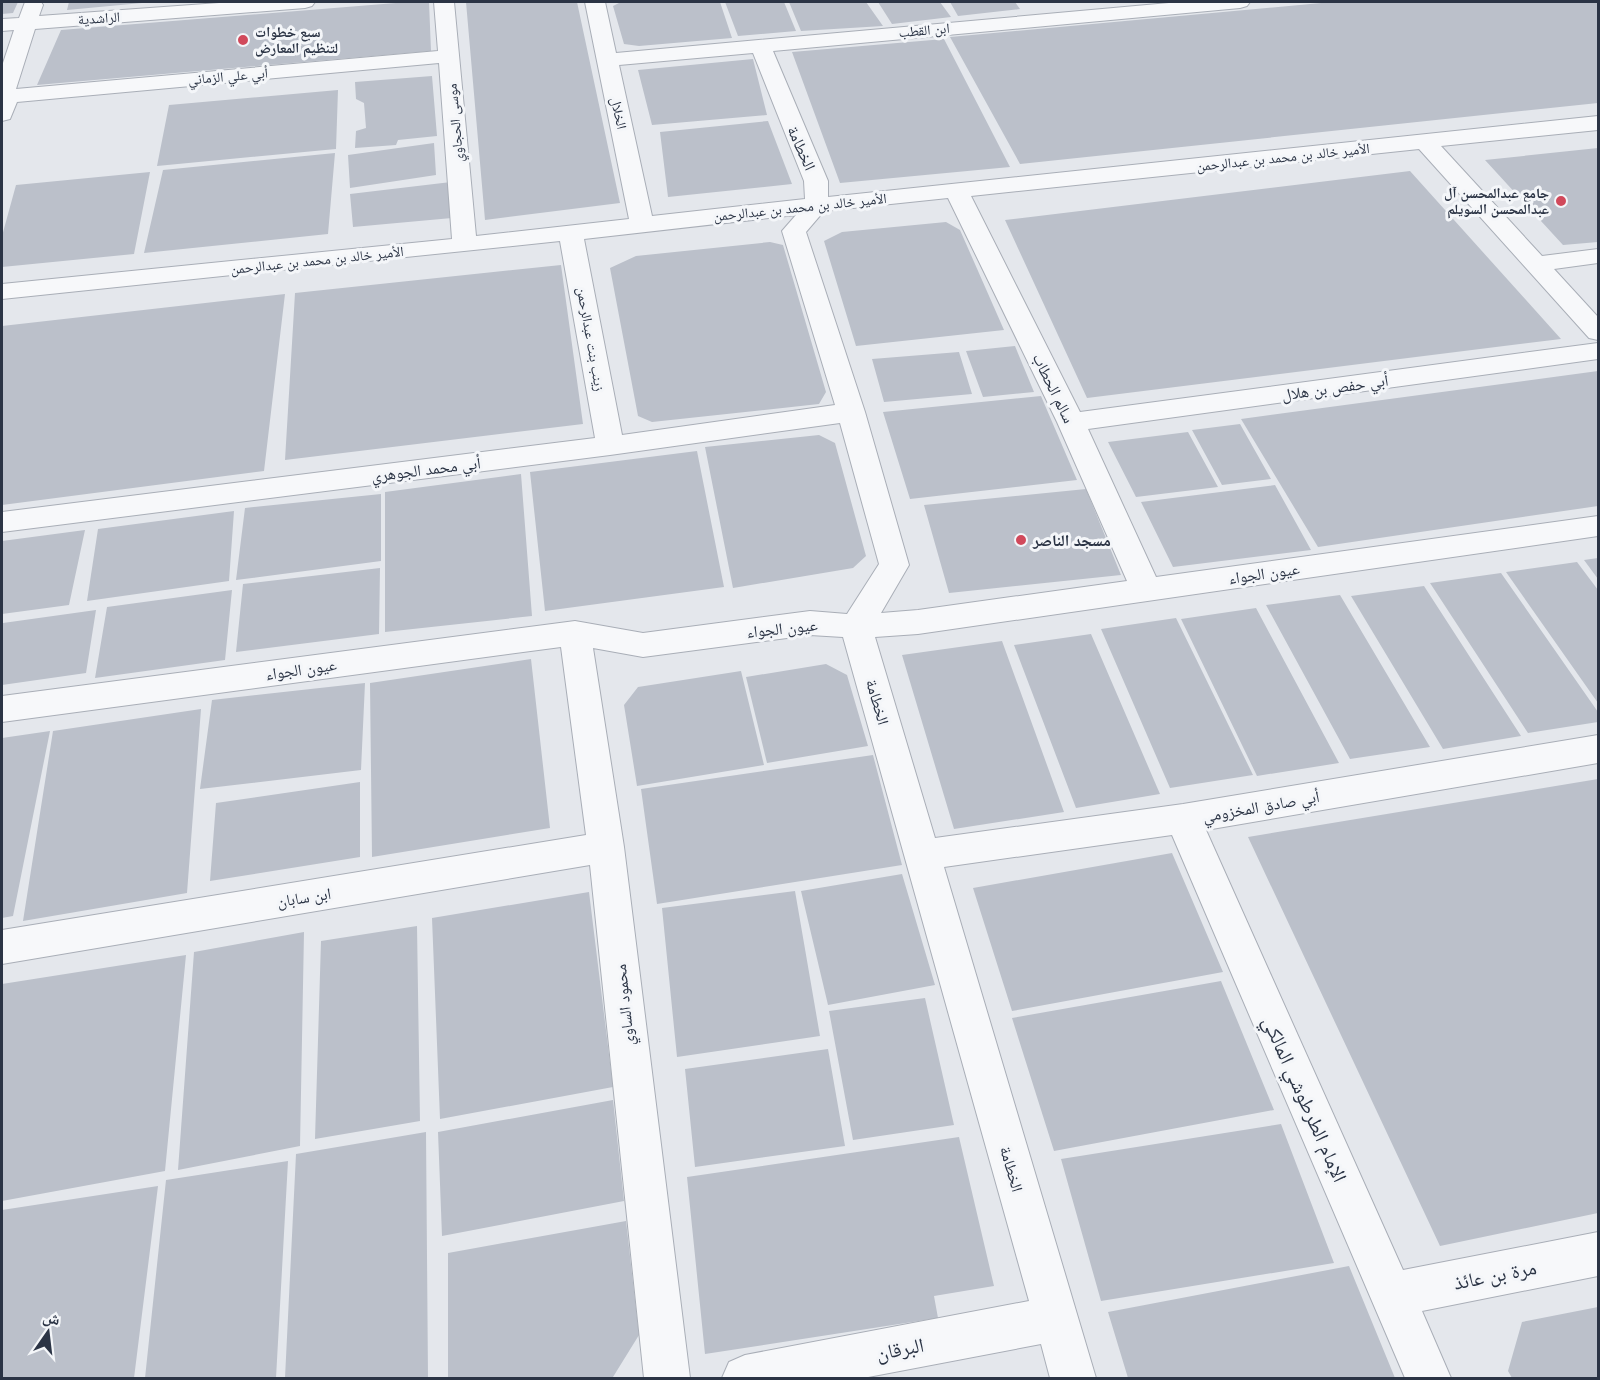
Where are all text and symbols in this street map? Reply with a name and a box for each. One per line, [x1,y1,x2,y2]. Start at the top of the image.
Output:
street label: الراشدية [77,9,121,28]
street label: ابن القطب [898,20,950,41]
place label: سبع خطوات لتنظيم المعارض [255,24,338,58]
marker: سبع خطوات لتنظيم المعارض [236,33,250,47]
street label: أبي علي الزماني [187,65,269,91]
street label: موسى الحجاوي [444,82,470,163]
street label: الخلال [607,95,630,131]
street label: الخطامة [784,124,819,173]
street label: الأمير خالد بن محمد بن عبدالرحمن [1196,140,1370,175]
place label: جامع عبدالمحسن آل عبدالمحسن السويلم [1444,185,1549,219]
street label: الأمير خالد بن محمد بن عبدالرحمن [713,190,887,225]
marker: جامع عبدالمحسن آل عبدالمحسن السويلم [1554,194,1568,208]
street label: الأمير خالد بن محمد بن عبدالرحمن [230,243,404,278]
street label: زينب بنت عبدالرحمن [573,286,608,393]
street label: سالم الحطاب [1028,351,1078,427]
street label: أبي حفص بن هلال [1280,371,1390,407]
street label: أبي محمد الجوهري [370,454,482,489]
place label: مسجد الناصر [1032,532,1111,549]
marker: مسجد الناصر [1014,533,1028,547]
street label: عيون الجواء [1228,560,1301,589]
street label: عيون الجواء [746,616,819,643]
street label: عيون الجواء [265,656,338,685]
street label: الخطامة [863,677,892,727]
street label: أبي صادق المخزومي [1201,787,1322,829]
street label: ابن سابان [276,885,333,912]
street label: محمود الساوي [612,963,641,1047]
street label: الإمام الطرطوشي المالكي [1254,1013,1351,1187]
street label: الخطامة [997,1144,1026,1194]
street label: مرة بن عائذ [1452,1256,1538,1295]
north arrow [18,1302,78,1362]
text: ش [41,1308,62,1329]
street label: البرقان [874,1334,926,1365]

